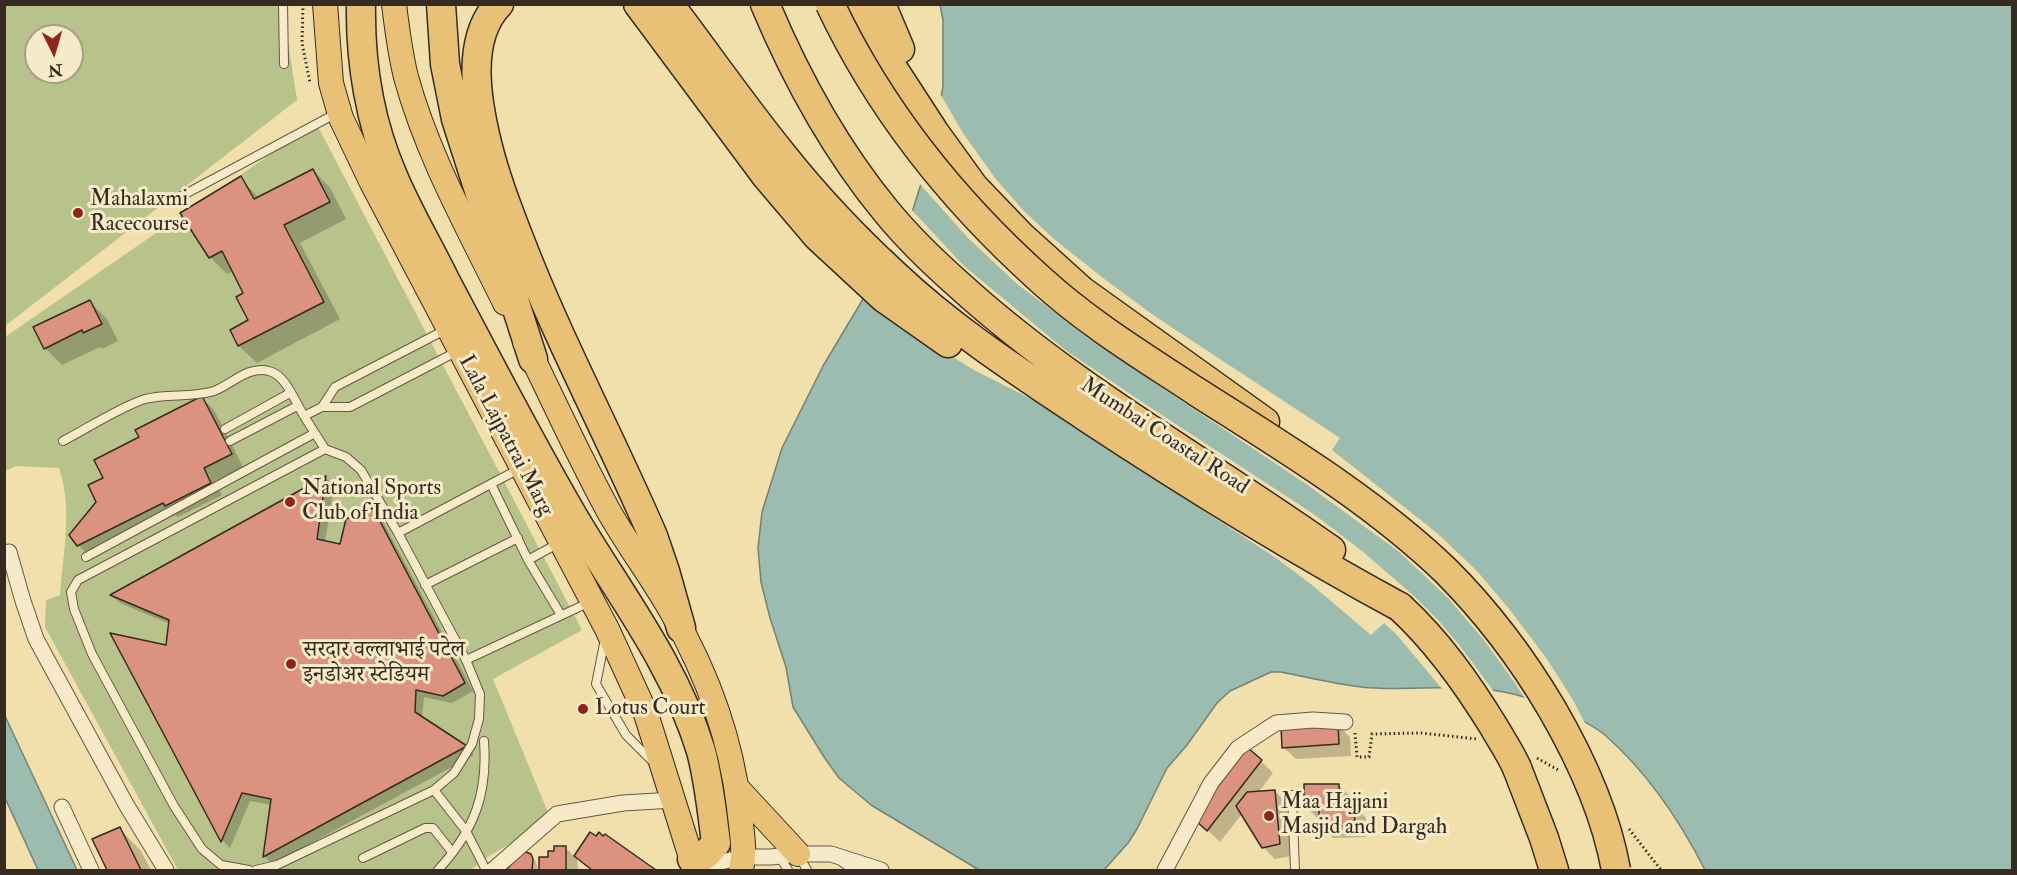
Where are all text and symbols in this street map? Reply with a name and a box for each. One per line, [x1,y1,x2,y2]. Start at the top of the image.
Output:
north arrow [24,24,84,84]
text: N [47,59,63,81]
place label: Mahalaxmi Racecourse [90,187,189,238]
marker: Mahalaxmi Racecourse [71,206,85,220]
street label: Lala Lajpatrai Marg [451,351,559,521]
street label: Mumbai Coastal Road [1075,373,1253,501]
place label: National Sports Club of India [302,476,441,528]
marker: National Sports Club of India [283,495,297,509]
place label: सरदार वल्लाभाई पटेल इनडोअर स्टेडियम [303,638,465,690]
marker: सरदार वल्लाभाई पटेल इनडोअर स्टेडियम [284,657,298,671]
place label: Lotus Court [595,696,706,722]
marker: Lotus Court [576,702,590,716]
place label: Maa Hajjani Masjid and Dargah [1281,790,1447,842]
marker: Maa Hajjani Masjid and Dargah [1262,809,1276,823]

